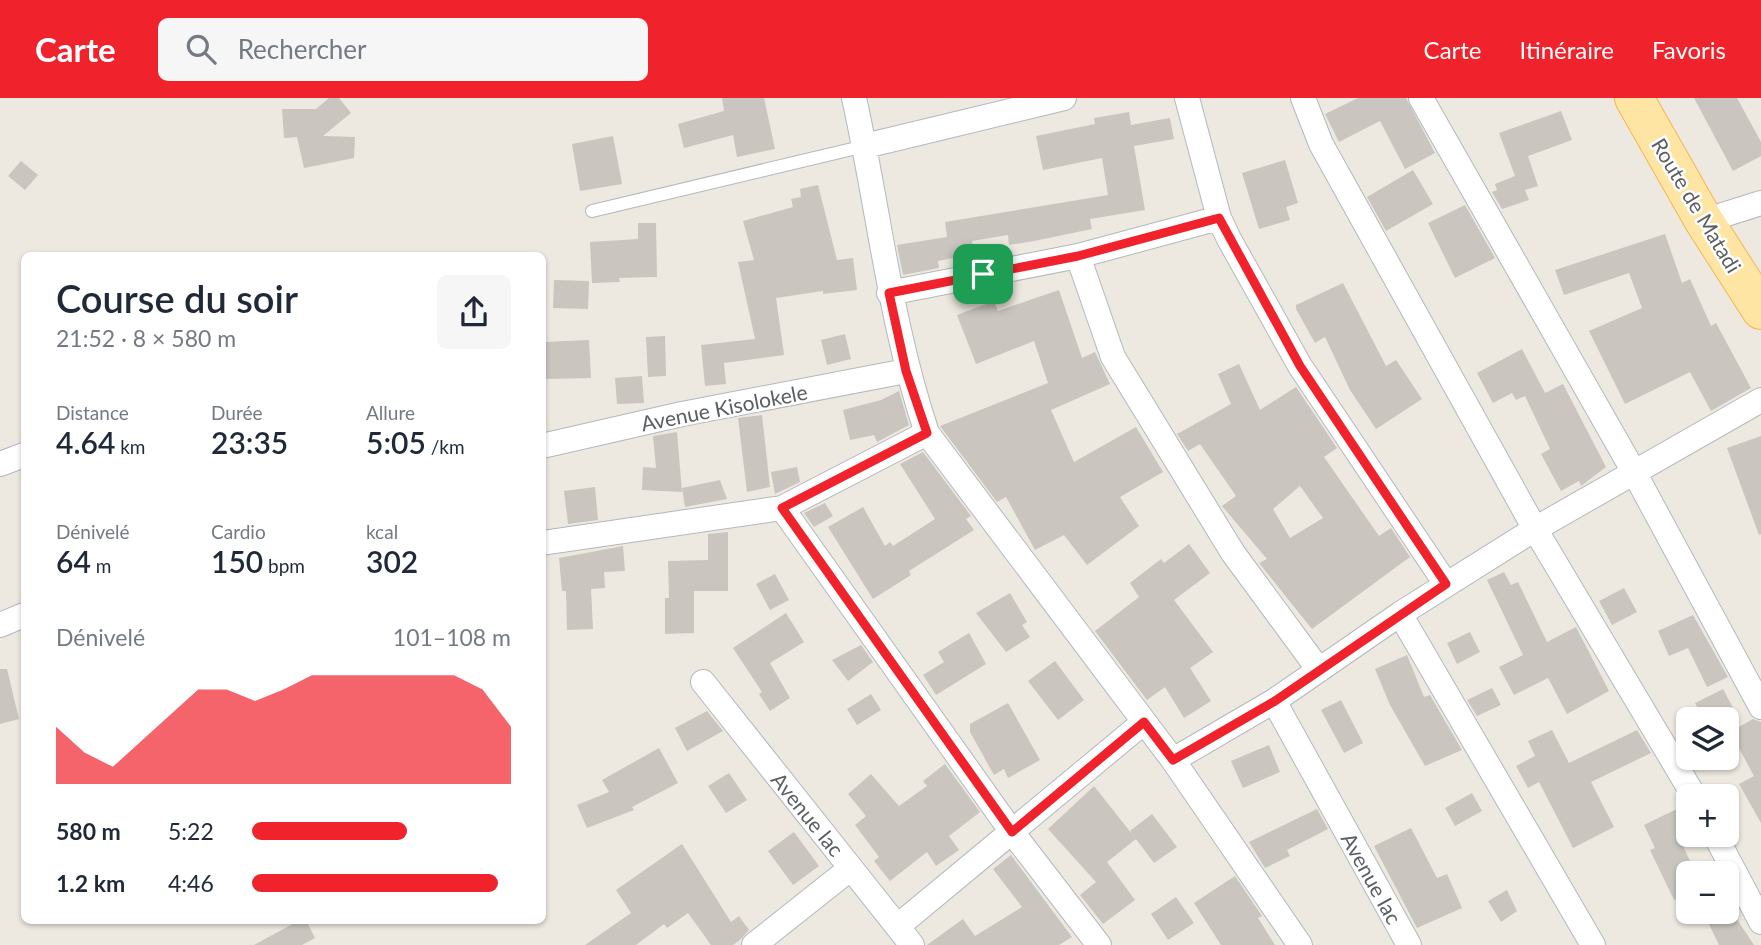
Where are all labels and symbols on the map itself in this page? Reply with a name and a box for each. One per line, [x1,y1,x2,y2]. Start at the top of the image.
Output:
street label: Route de Matadi [1647,133,1747,277]
pin [953,244,1013,304]
street label: Avenue Kisolokele [639,379,809,435]
street label: Avenue lac [767,767,849,861]
street label: Avenue lac [1337,828,1407,928]

